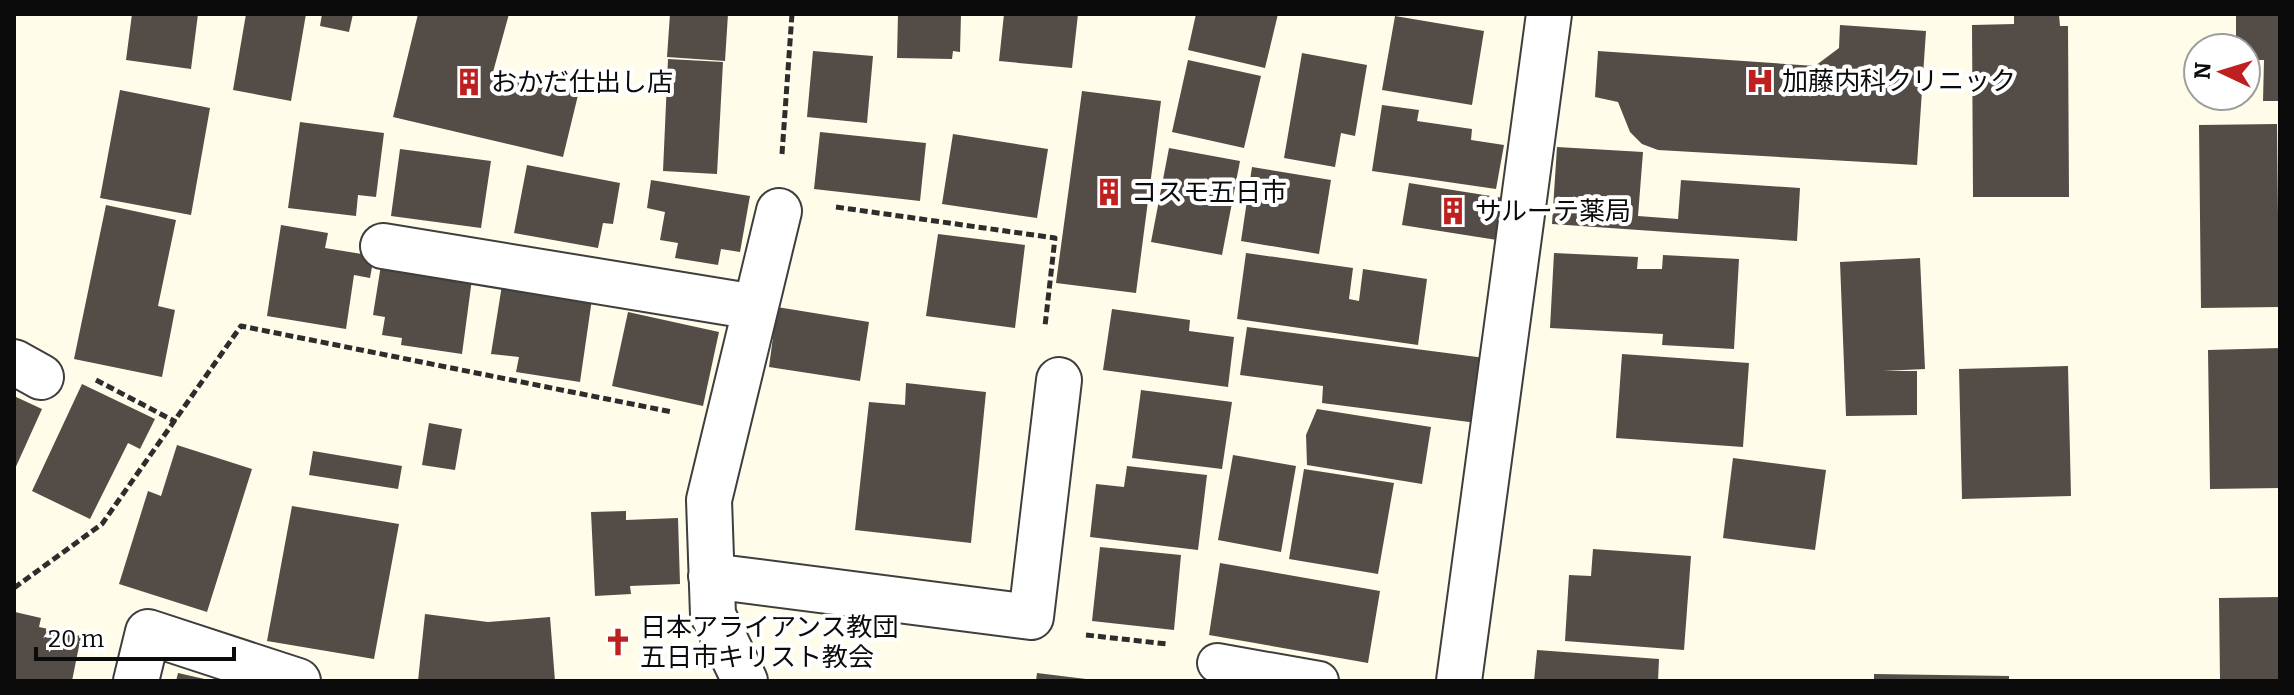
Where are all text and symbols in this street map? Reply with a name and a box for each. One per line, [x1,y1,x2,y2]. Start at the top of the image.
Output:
north arrow [2182,32,2262,112]
text: N [2188,61,2217,80]
hospital icon: 加藤内科クリニック [1745,66,1775,96]
place label: 加藤内科クリニック [1782,66,2016,97]
building icon: おかだ仕出し店 [454,67,484,97]
place label: おかだ仕出し店 [491,67,673,98]
building icon: コスモ五日市 [1094,177,1124,207]
place label: コスモ五日市 [1131,177,1287,208]
building icon: サルーテ薬局 [1438,196,1468,226]
place label: サルーテ薬局 [1475,196,1631,227]
scale bar [36,611,234,661]
place label: 日本アライアンス教団 五日市キリスト教会 [640,612,898,673]
text: 20 m [48,625,104,653]
church icon: 日本アライアンス教団 五日市キリスト教会 [603,627,633,657]

